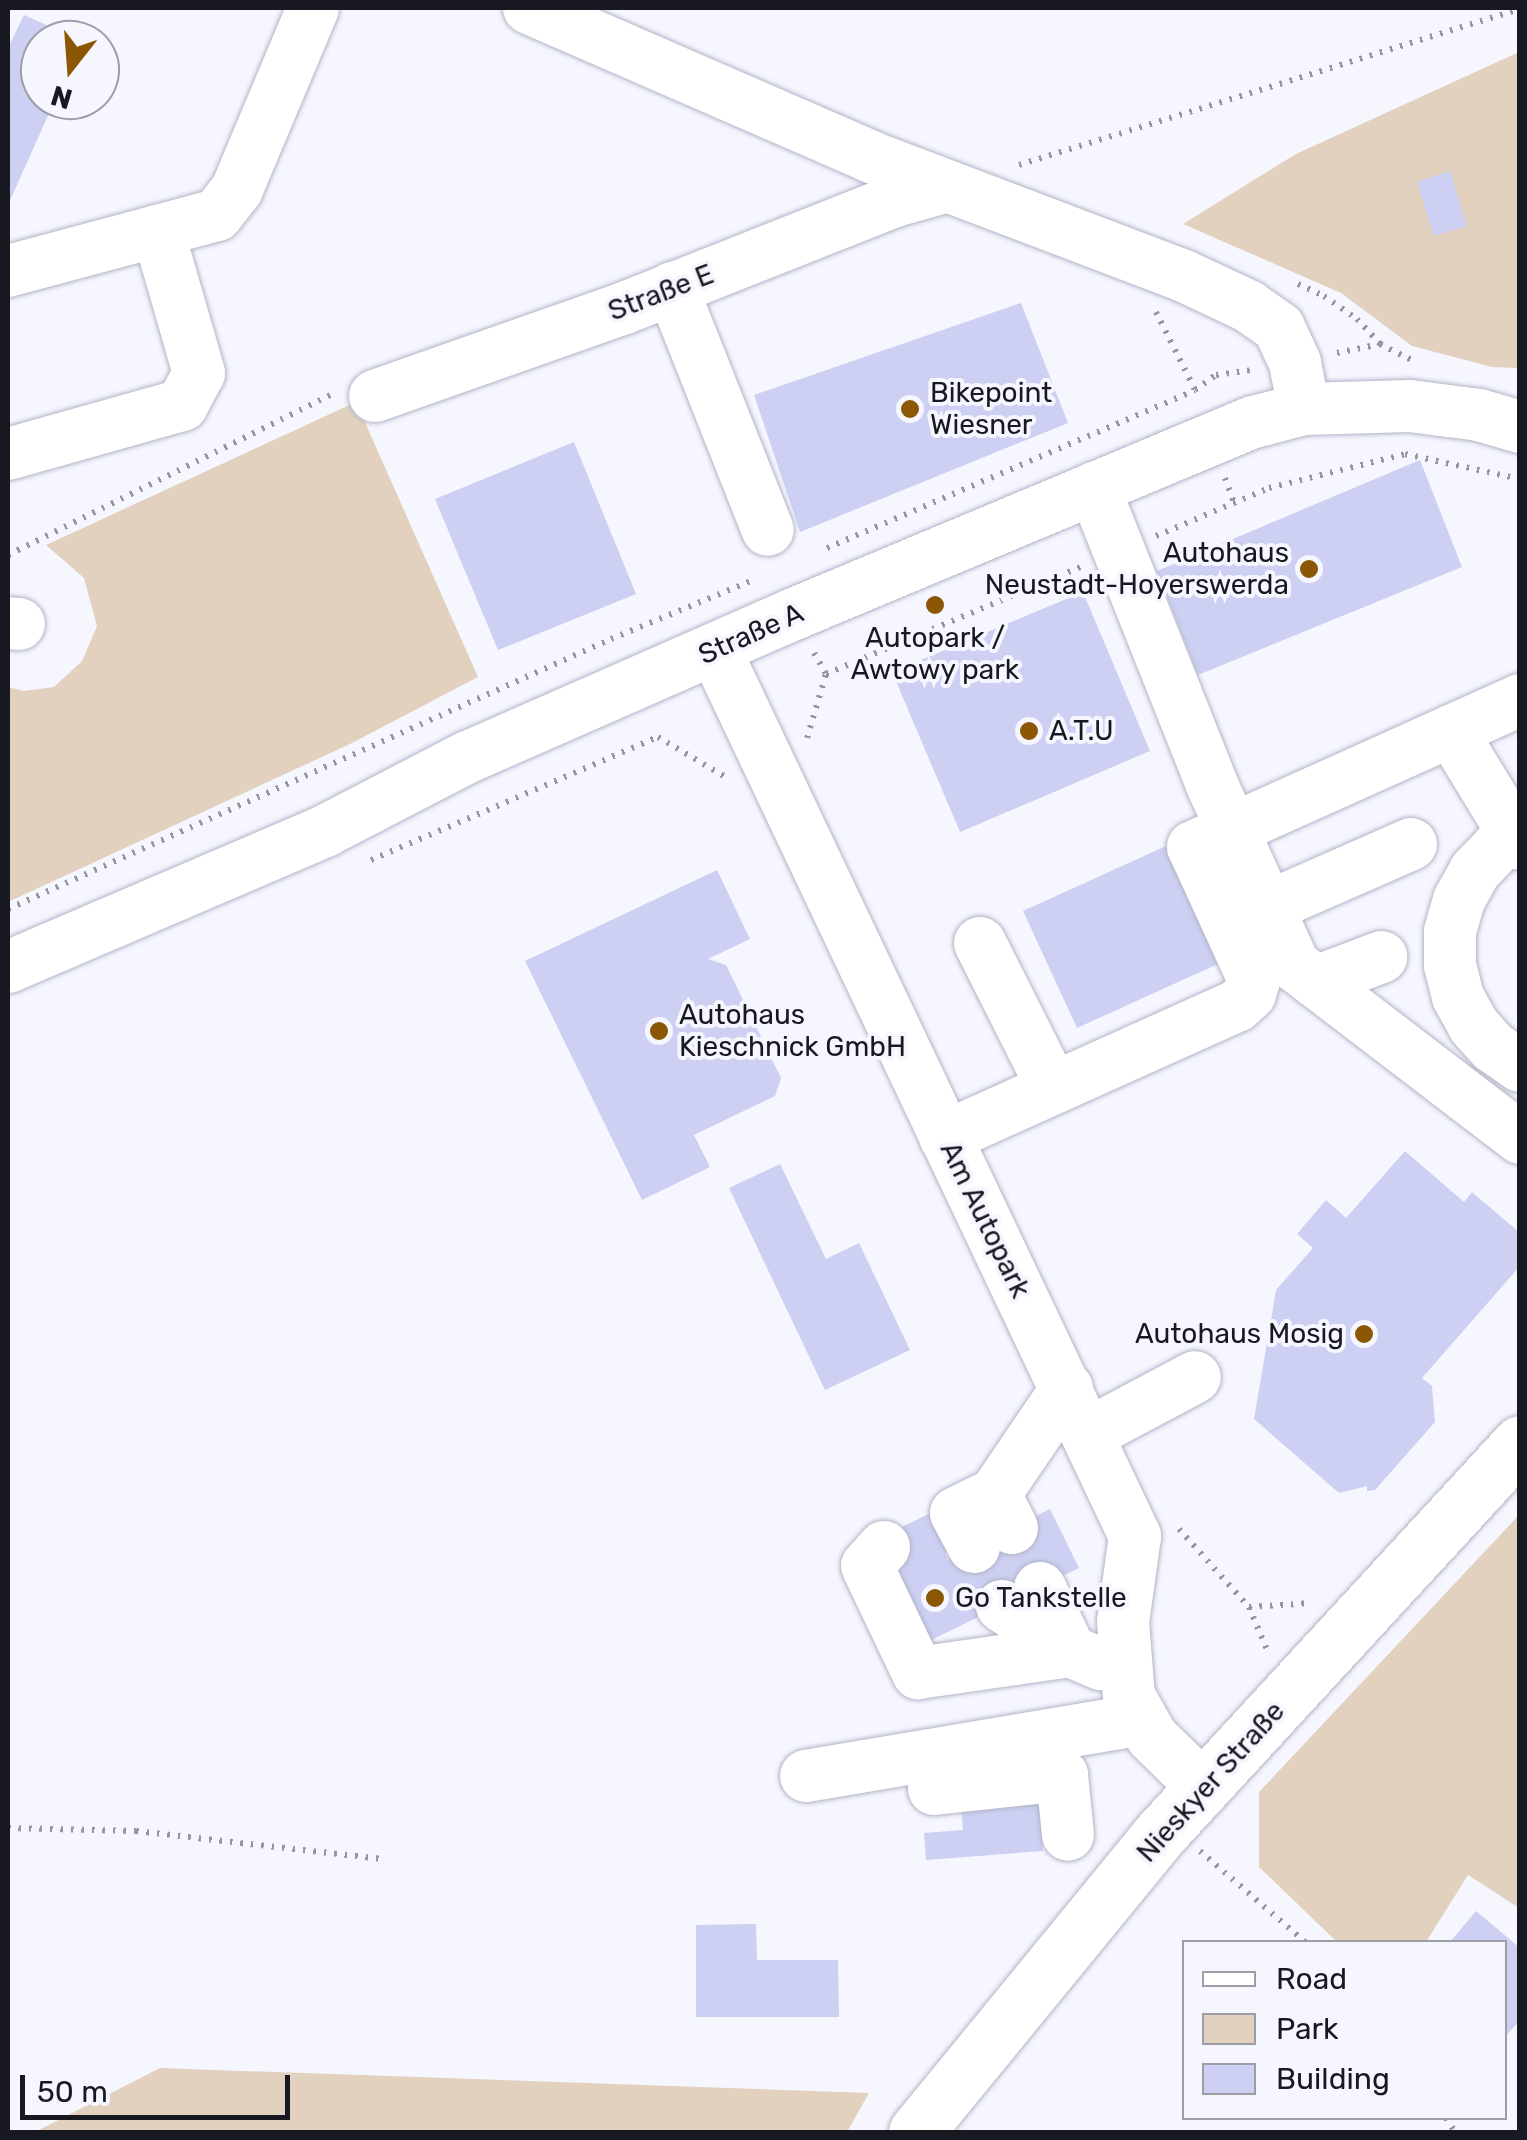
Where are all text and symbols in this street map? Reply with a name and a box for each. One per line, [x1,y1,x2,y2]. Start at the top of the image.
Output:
north arrow [20,20,120,120]
text: N [47,79,76,116]
street label: Straße E [604,258,718,328]
place label: Bikepoint Wiesner [930,376,1052,442]
marker: Bikepoint Wiesner [899,398,921,420]
place label: Autohaus Neustadt-Hoyerswerda [985,536,1289,602]
marker: Autohaus Neustadt-Hoyerswerda [1298,558,1320,580]
marker: Autopark / Awtowy park [924,594,946,616]
street label: Straße A [693,596,809,672]
place label: Autopark / Awtowy park [850,621,1020,687]
place label: A.T.U [1049,714,1114,748]
marker: A.T.U [1018,720,1040,742]
place label: Autohaus Kieschnick GmbH [679,998,906,1064]
marker: Autohaus Kieschnick GmbH [648,1020,670,1042]
street label: Am Autopark [933,1136,1037,1304]
place label: Autohaus Mosig [1135,1317,1344,1351]
marker: Autohaus Mosig [1353,1323,1375,1345]
place label: Go Tankstelle [955,1581,1127,1615]
marker: Go Tankstelle [924,1587,946,1609]
street label: Nieskyer Straße [1130,1695,1292,1869]
legend [1182,1940,1507,2120]
text: Road [1276,1961,1347,1997]
text: Park [1276,2011,1338,2047]
scale bar [25,2055,295,2117]
text: Building [1276,2061,1390,2097]
text: 50 m [37,2074,108,2110]

